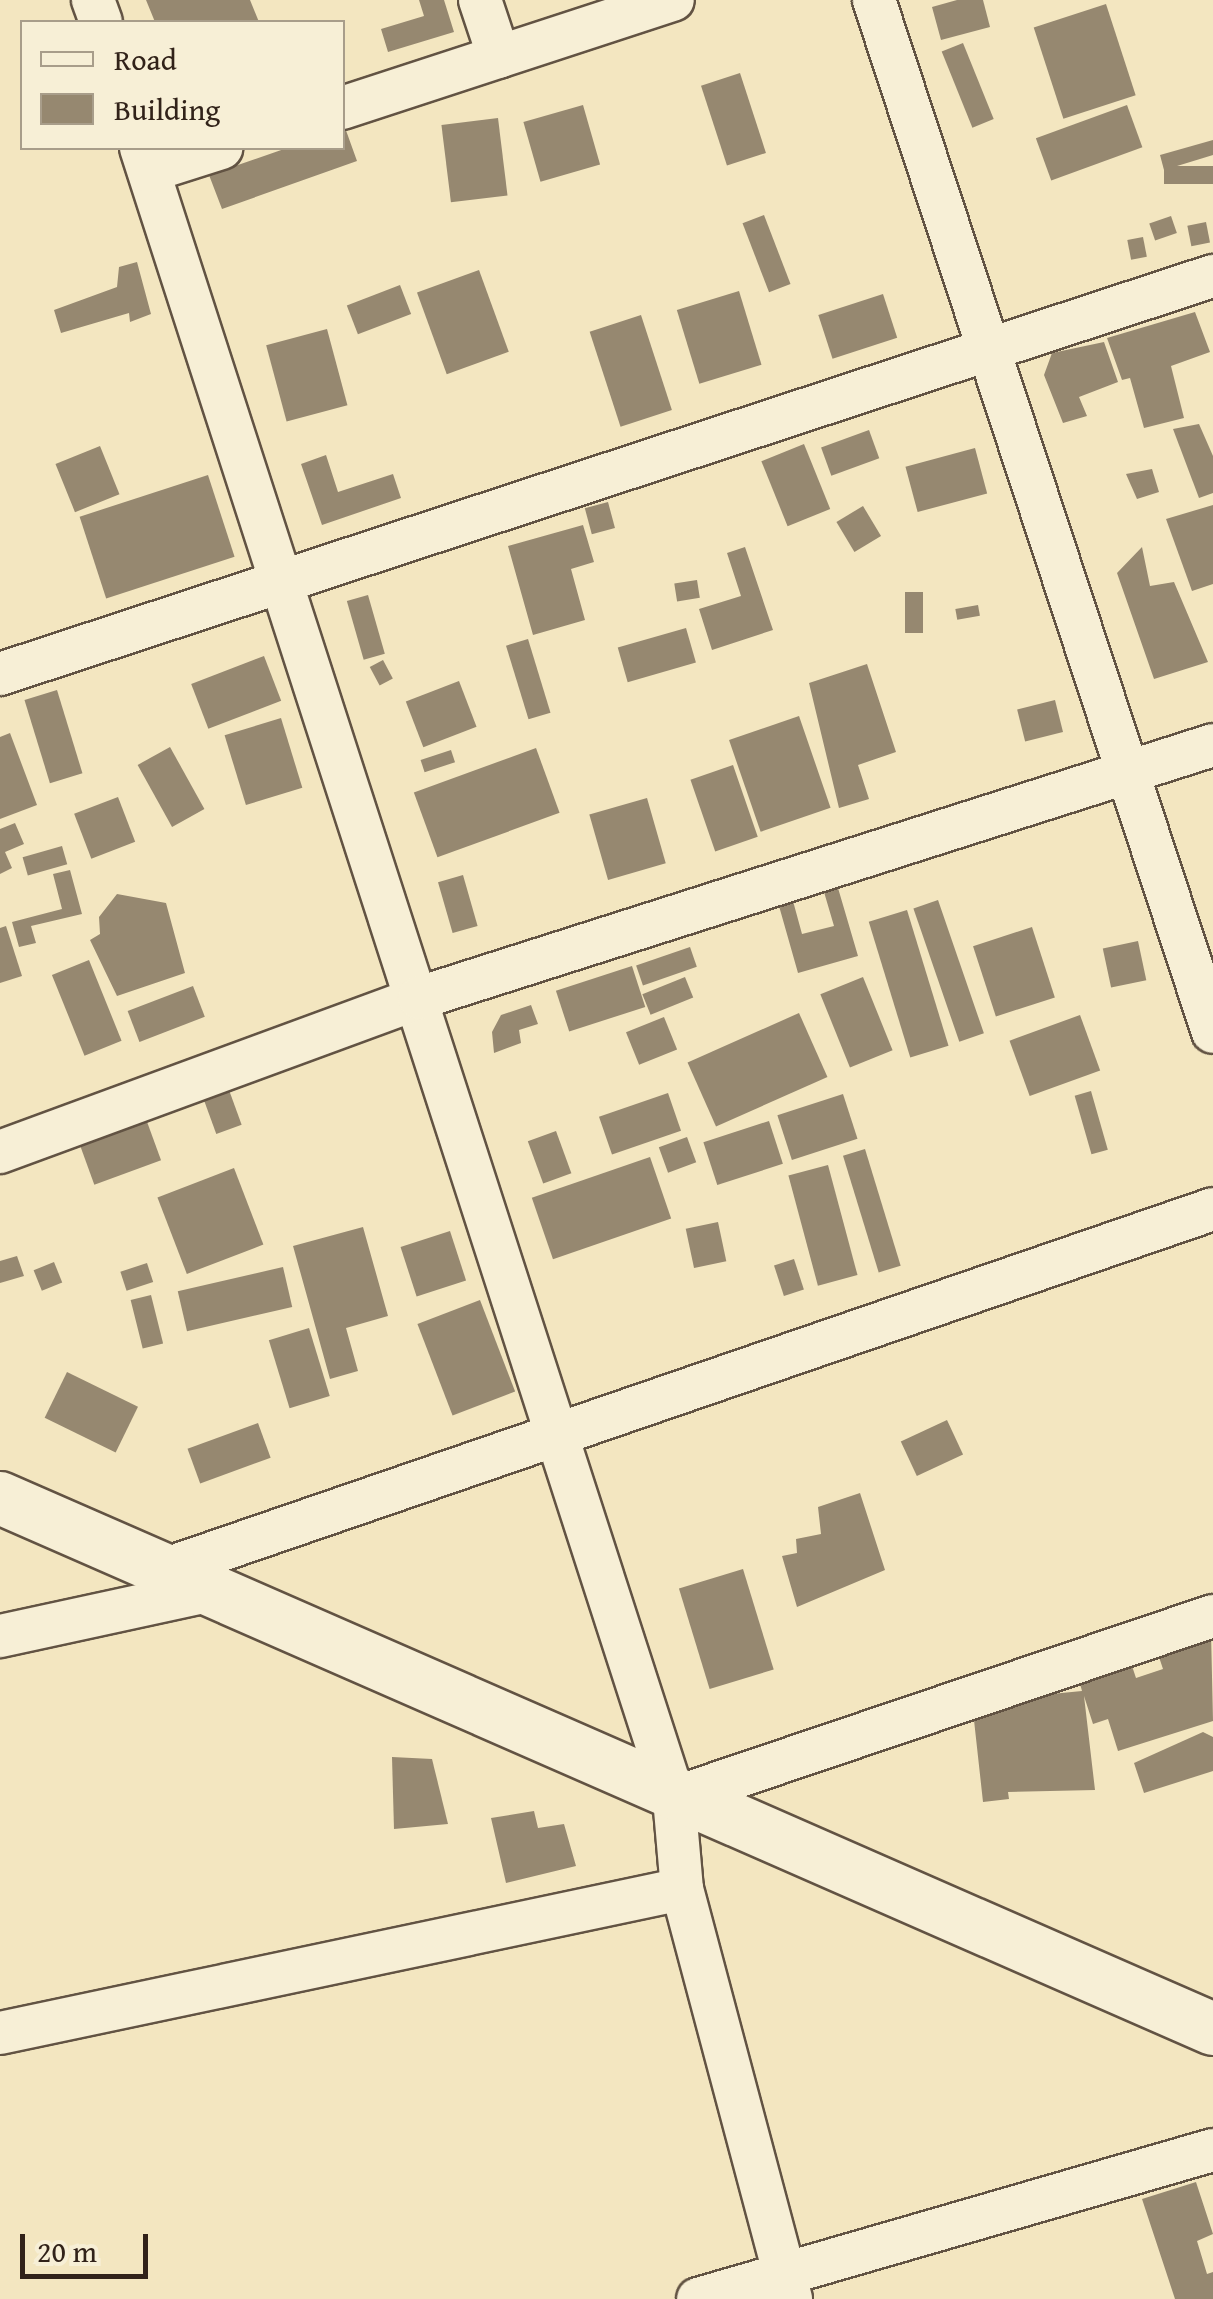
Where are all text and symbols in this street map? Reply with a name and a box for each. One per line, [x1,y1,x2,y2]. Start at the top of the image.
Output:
legend [20,20,345,150]
text: Road [114,37,177,81]
text: Building [114,87,220,131]
scale bar [25,2214,152,2276]
text: 20 m [37,2229,97,2273]

